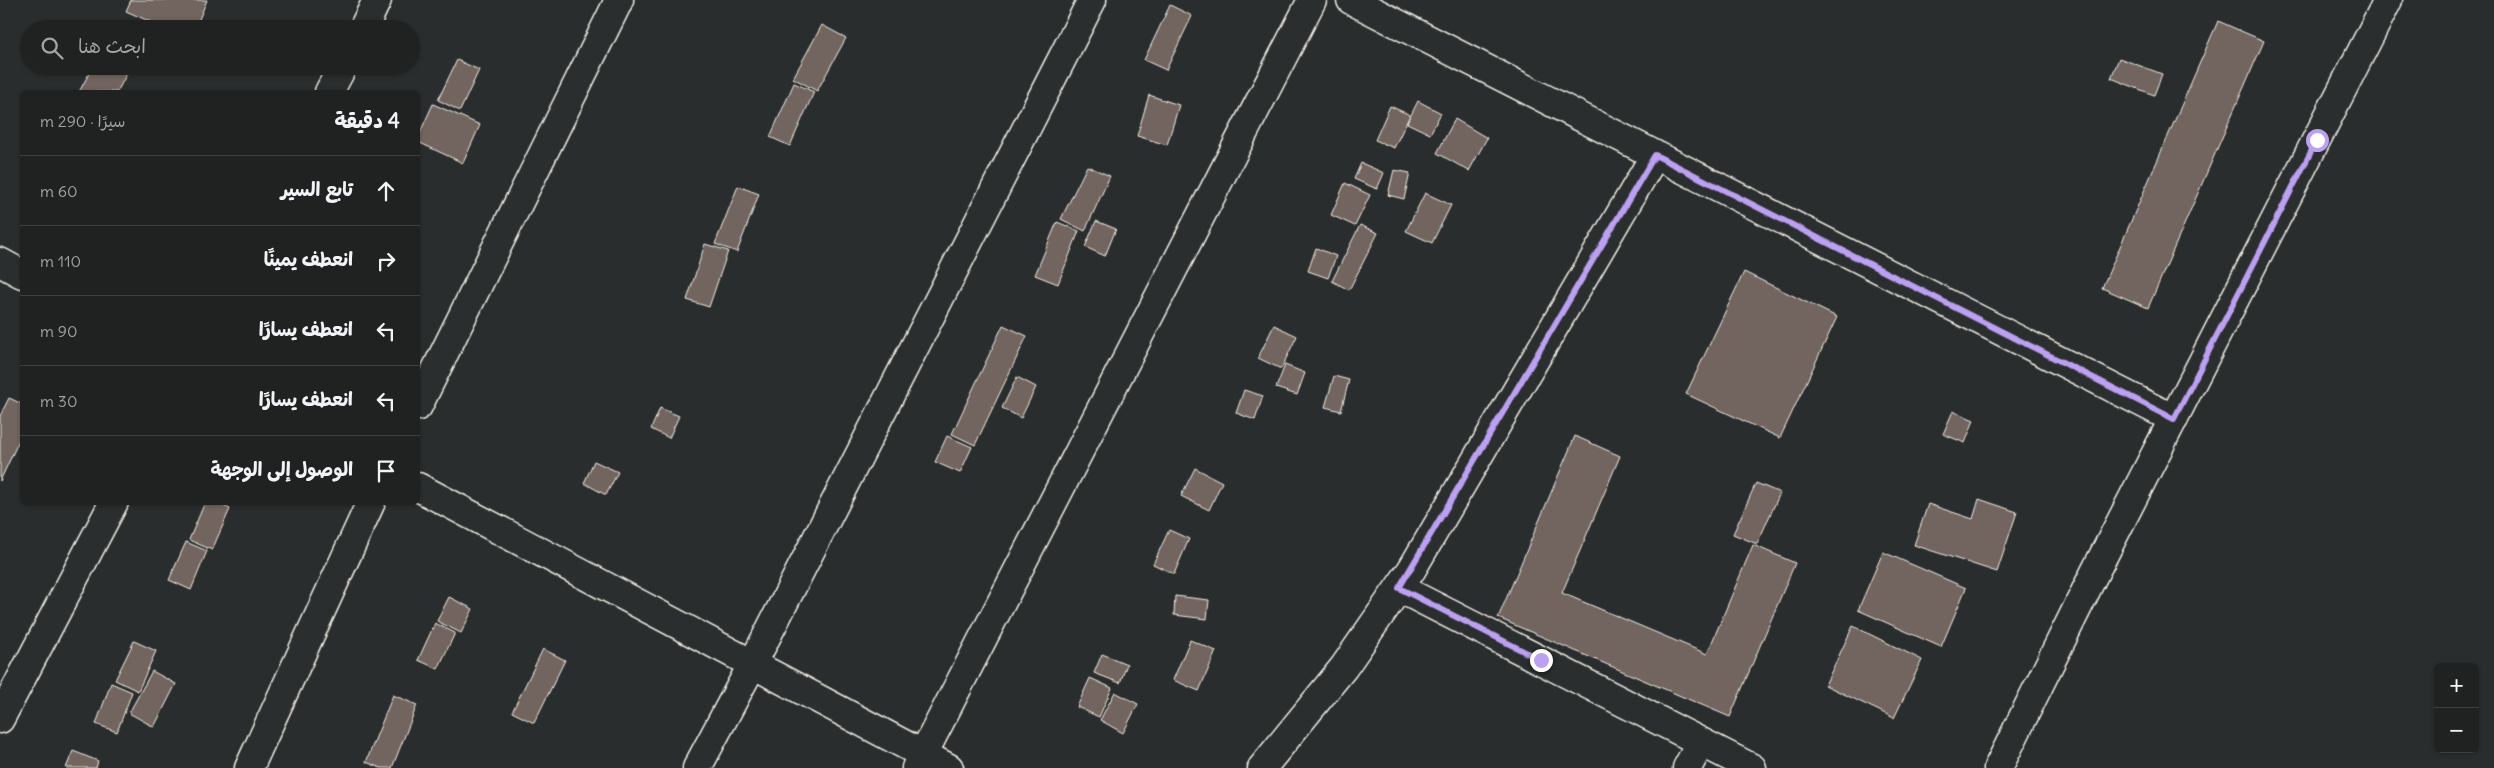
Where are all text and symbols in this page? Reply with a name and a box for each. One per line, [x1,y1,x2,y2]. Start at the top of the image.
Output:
search box [20,20,420,75]
icon: search [38,34,66,62]
text: ابحث هنا [78,34,146,58]
text: 4 دقيقة [334,107,400,134]
text: سيرًا · 290 m [40,111,125,131]
route start [2306,129,2329,152]
text: تابع السير [281,177,353,201]
icon: ahead [372,177,400,205]
text: 60 m [40,181,78,201]
text: انعطف يمينًا [264,247,353,271]
icon: right [372,247,400,275]
text: 110 m [40,251,81,271]
text: انعطف يسارًا [259,317,353,341]
icon: left [372,317,400,345]
text: 90 m [40,321,78,341]
text: انعطف يسارًا [259,387,353,411]
icon: left [372,387,400,415]
text: 30 m [40,391,77,411]
text: الوصول إلى الوجهة [210,457,353,481]
icon: arrive [372,457,400,485]
route end [1530,649,1553,672]
map controls [2434,663,2479,753]
button: + [2434,663,2479,708]
button: − [2434,708,2479,753]

